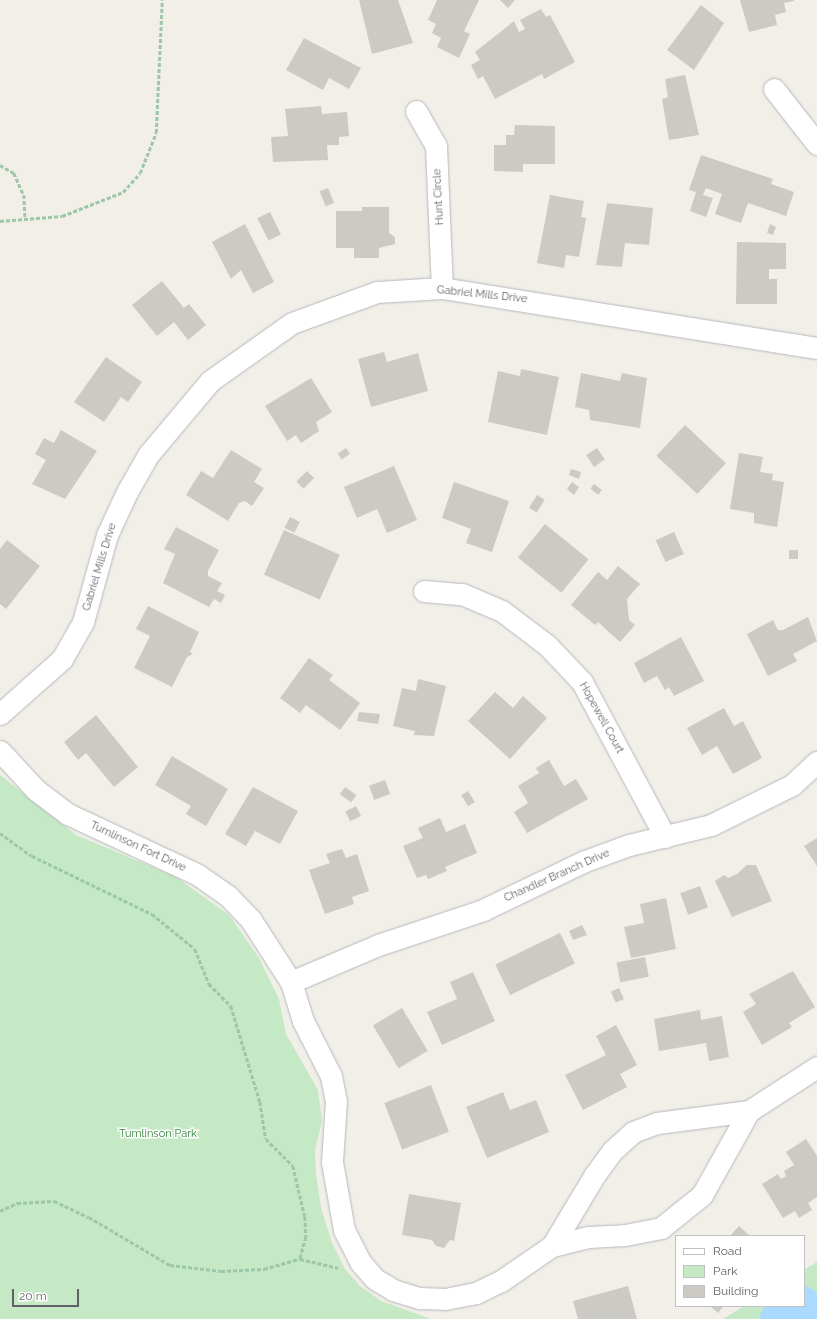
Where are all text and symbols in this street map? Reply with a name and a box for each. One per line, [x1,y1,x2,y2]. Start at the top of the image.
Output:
street label: Hunt Circle [431,168,447,226]
street label: Gabriel Mills Drive [436,284,528,306]
street label: Gabriel Mills Drive [80,521,120,613]
street label: Hopewell Court [576,680,626,756]
street label: Tumlinson Fort Drive [88,819,188,875]
street label: Chandler Branch Drive [502,847,612,905]
park label: Tumlinson Park [119,1127,197,1141]
legend [675,1235,805,1307]
text: Road [713,1244,742,1258]
text: Park [713,1264,738,1278]
scale bar [14,1281,81,1307]
text: Building [713,1284,759,1298]
text: 20 m [19,1289,47,1303]

